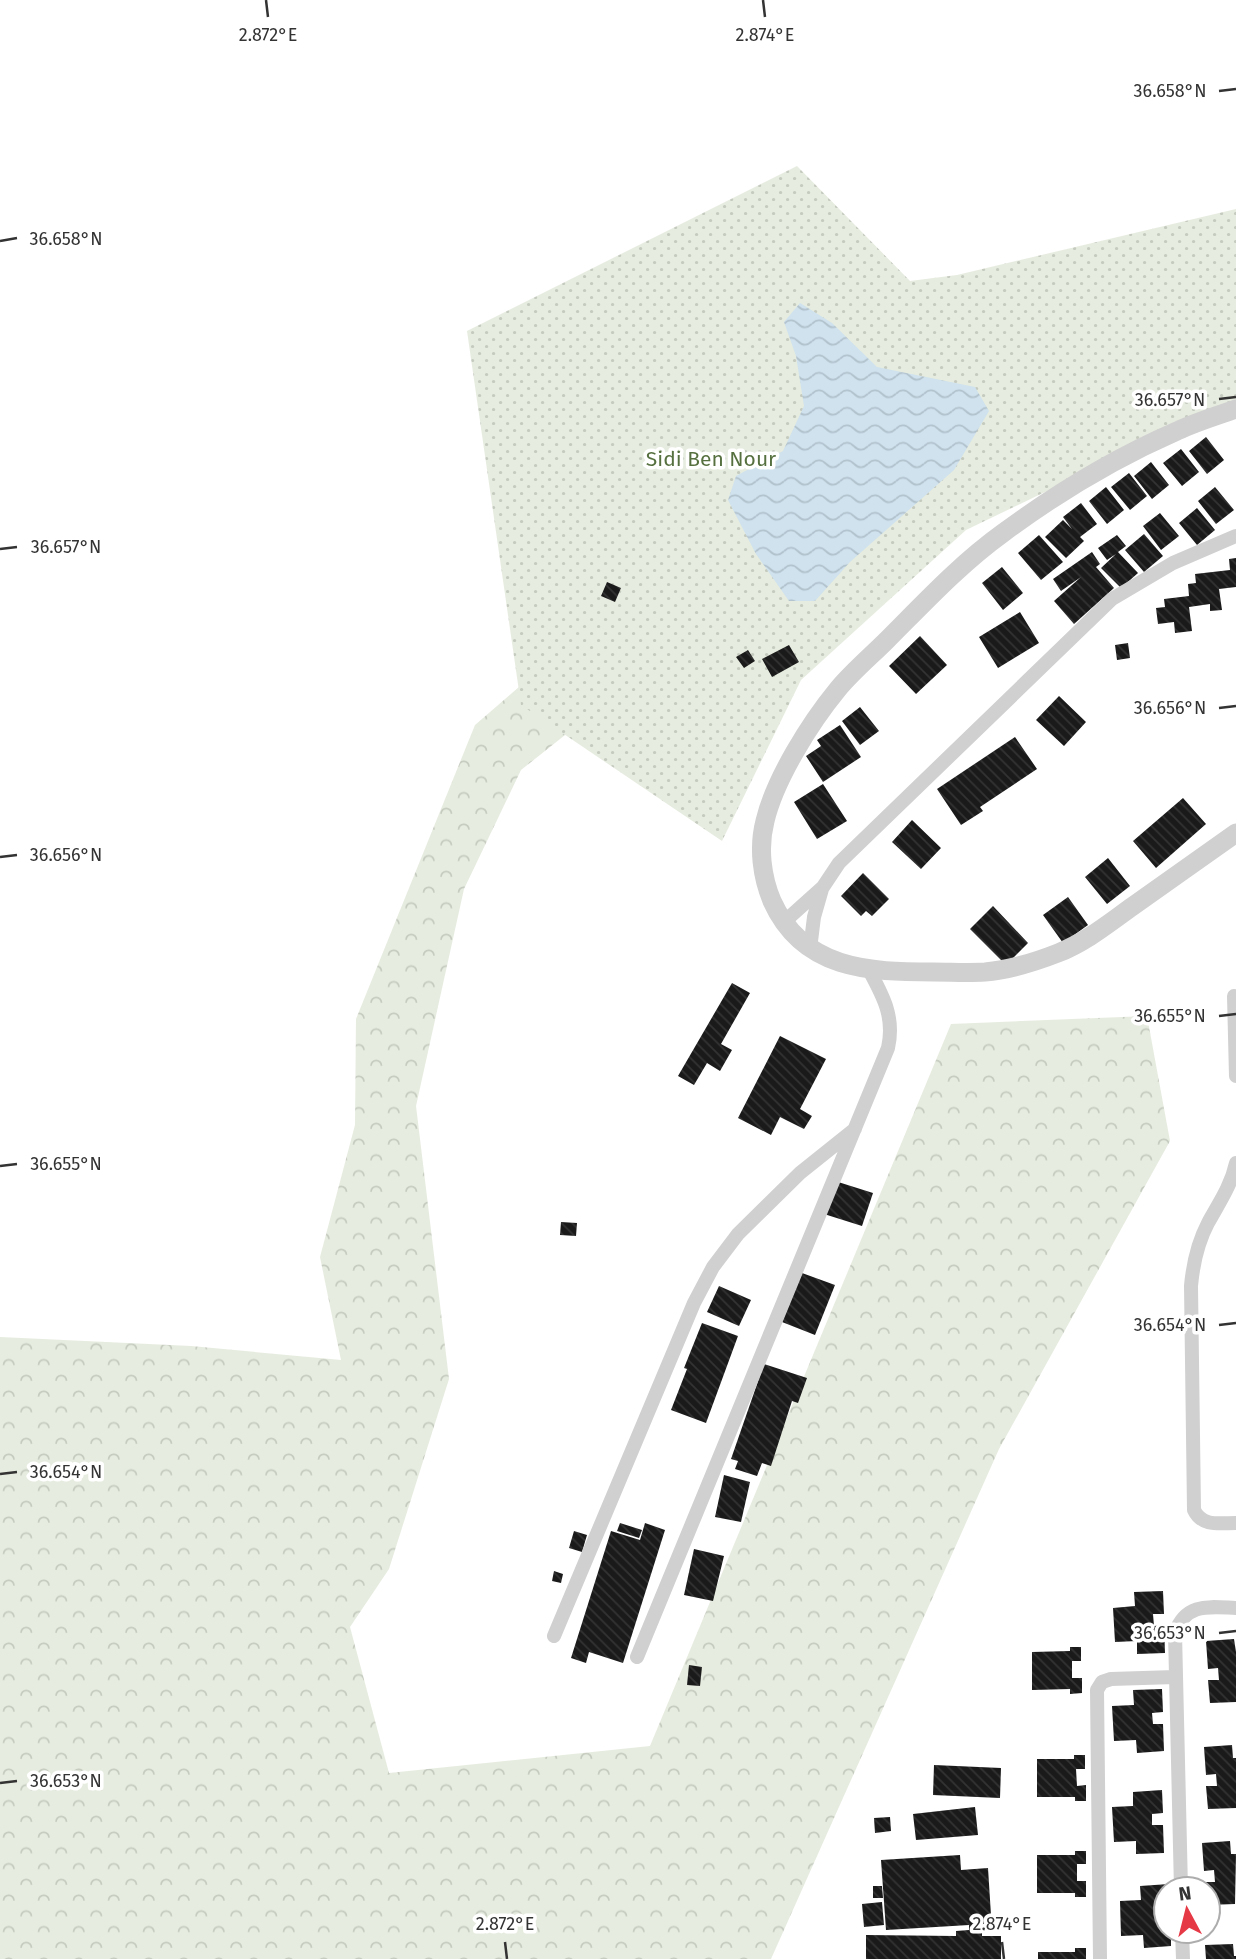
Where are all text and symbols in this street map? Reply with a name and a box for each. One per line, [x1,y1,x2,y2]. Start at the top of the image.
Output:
text: 2.872°E [239,24,297,46]
text: 2.874°E [736,24,794,46]
text: 36.658°N [1134,80,1206,102]
text: 36.658°N [30,228,102,250]
text: 36.657°N [1135,389,1205,411]
park label: Sidi Ben Nour [646,446,776,472]
text: 36.657°N [31,536,101,558]
text: 36.656°N [1134,697,1206,719]
text: 36.656°N [30,844,102,866]
text: 36.655°N [1134,1005,1206,1027]
text: 36.655°N [30,1153,102,1175]
text: 36.654°N [1134,1314,1206,1336]
text: 36.654°N [30,1461,102,1483]
text: 36.653°N [1134,1622,1206,1644]
text: 36.653°N [30,1770,102,1792]
north arrow [1152,1875,1222,1945]
text: N [1177,1881,1193,1906]
text: 2.872°E [476,1913,534,1935]
text: 2.874°E [973,1913,1031,1935]

